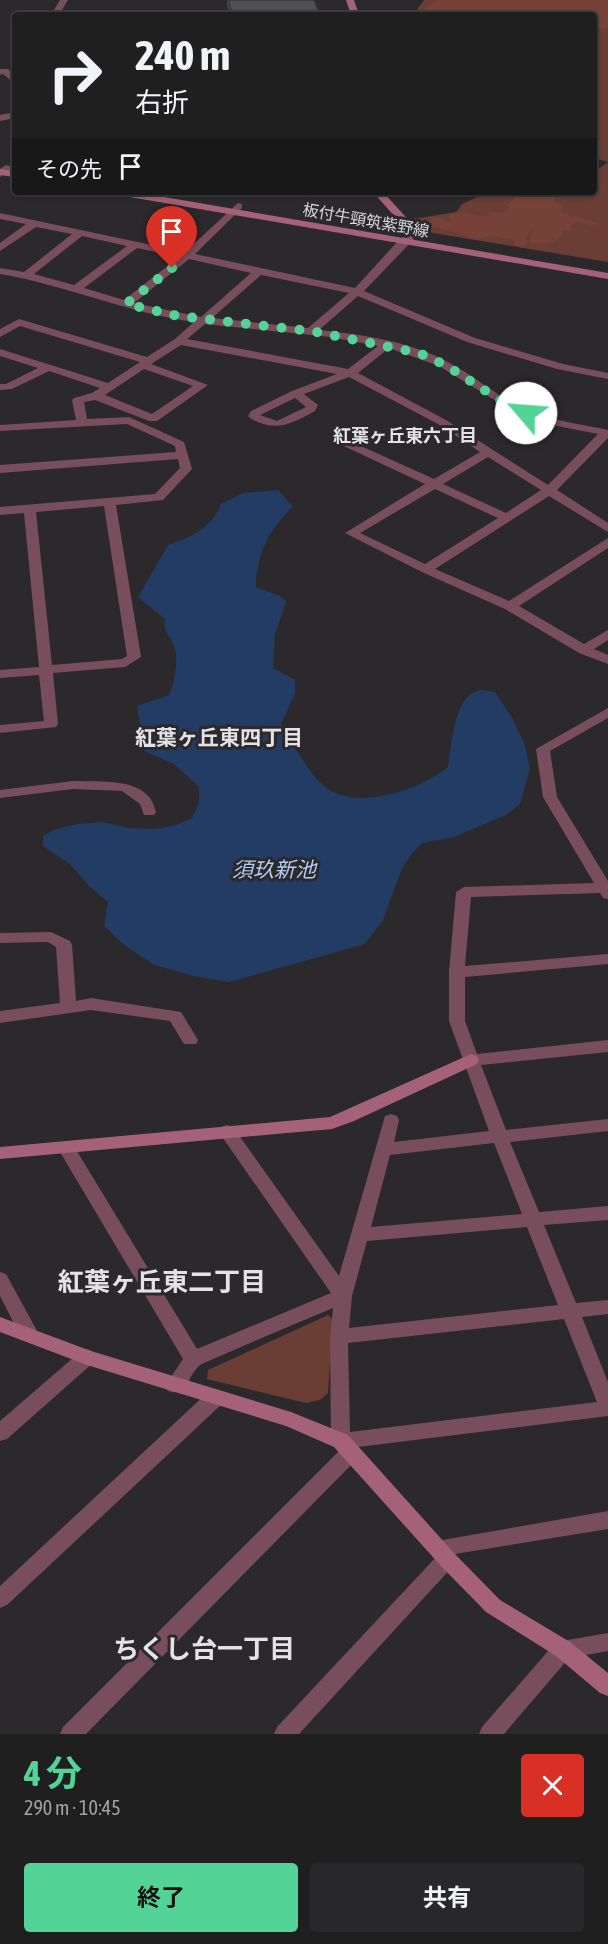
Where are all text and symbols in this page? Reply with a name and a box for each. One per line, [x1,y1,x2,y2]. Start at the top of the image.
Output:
text: 240 m [135,31,230,79]
icon: right [36,36,114,114]
text: 右折 [135,87,189,118]
icon: arrive [114,150,147,183]
text: その先 [36,156,102,182]
street label: 板付牛頸筑紫野線 [301,200,431,240]
pin [146,206,197,268]
icon: arrive [155,215,188,248]
position arrow [494,381,558,445]
district label: 紅葉ヶ丘東六丁目 [333,425,477,446]
district label: 紅葉ヶ丘東四丁目 [135,725,303,749]
water label: 須玖新池 [232,857,318,881]
district label: 紅葉ヶ丘東二丁目 [58,1267,266,1297]
district label: ちくし台一丁目 [113,1634,295,1664]
text: 4 分 [24,1752,82,1794]
button: close [521,1754,584,1817]
text: 290 m · 10:45 [24,1796,121,1819]
button: 終了 [24,1863,298,1932]
button: 共有 [310,1863,584,1932]

